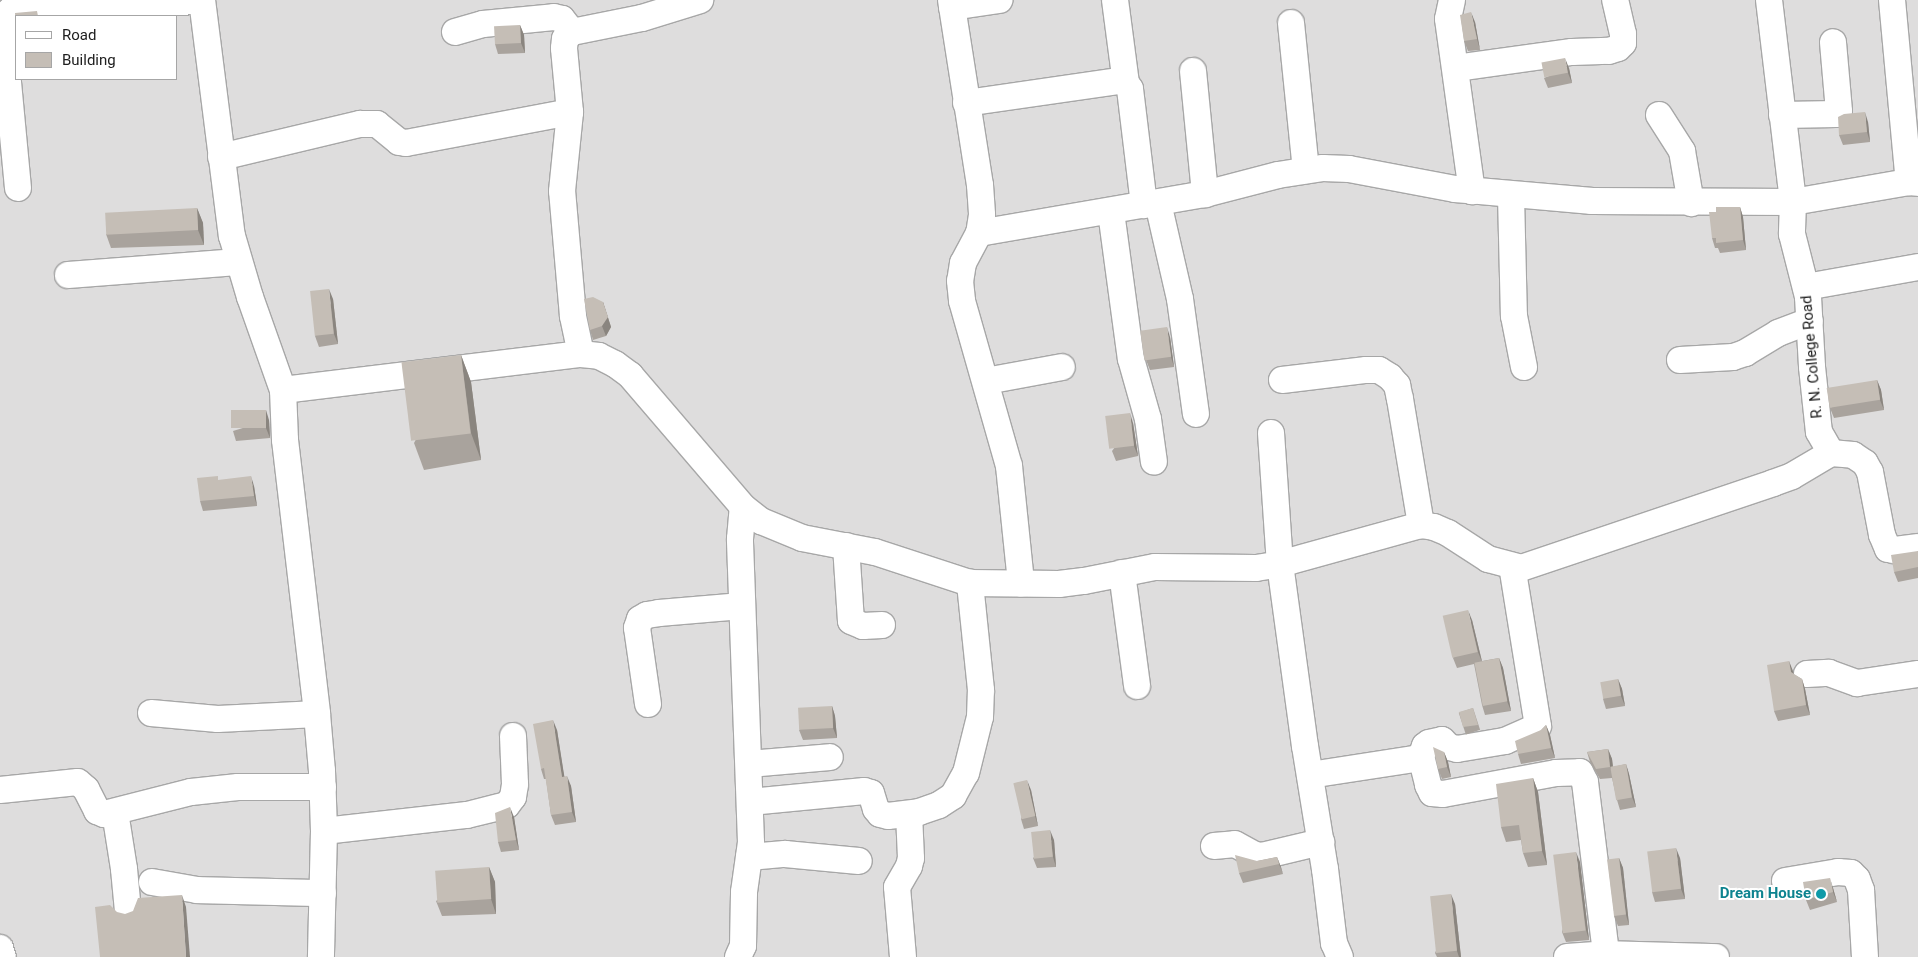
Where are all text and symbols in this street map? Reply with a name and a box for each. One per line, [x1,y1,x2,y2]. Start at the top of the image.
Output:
legend [15,15,178,80]
text: Road [62,26,96,44]
text: Building [62,51,116,69]
street label: R. N. College Road [1798,295,1826,419]
place label: Dream House [1720,885,1811,903]
marker: Dream House [1815,888,1827,900]

